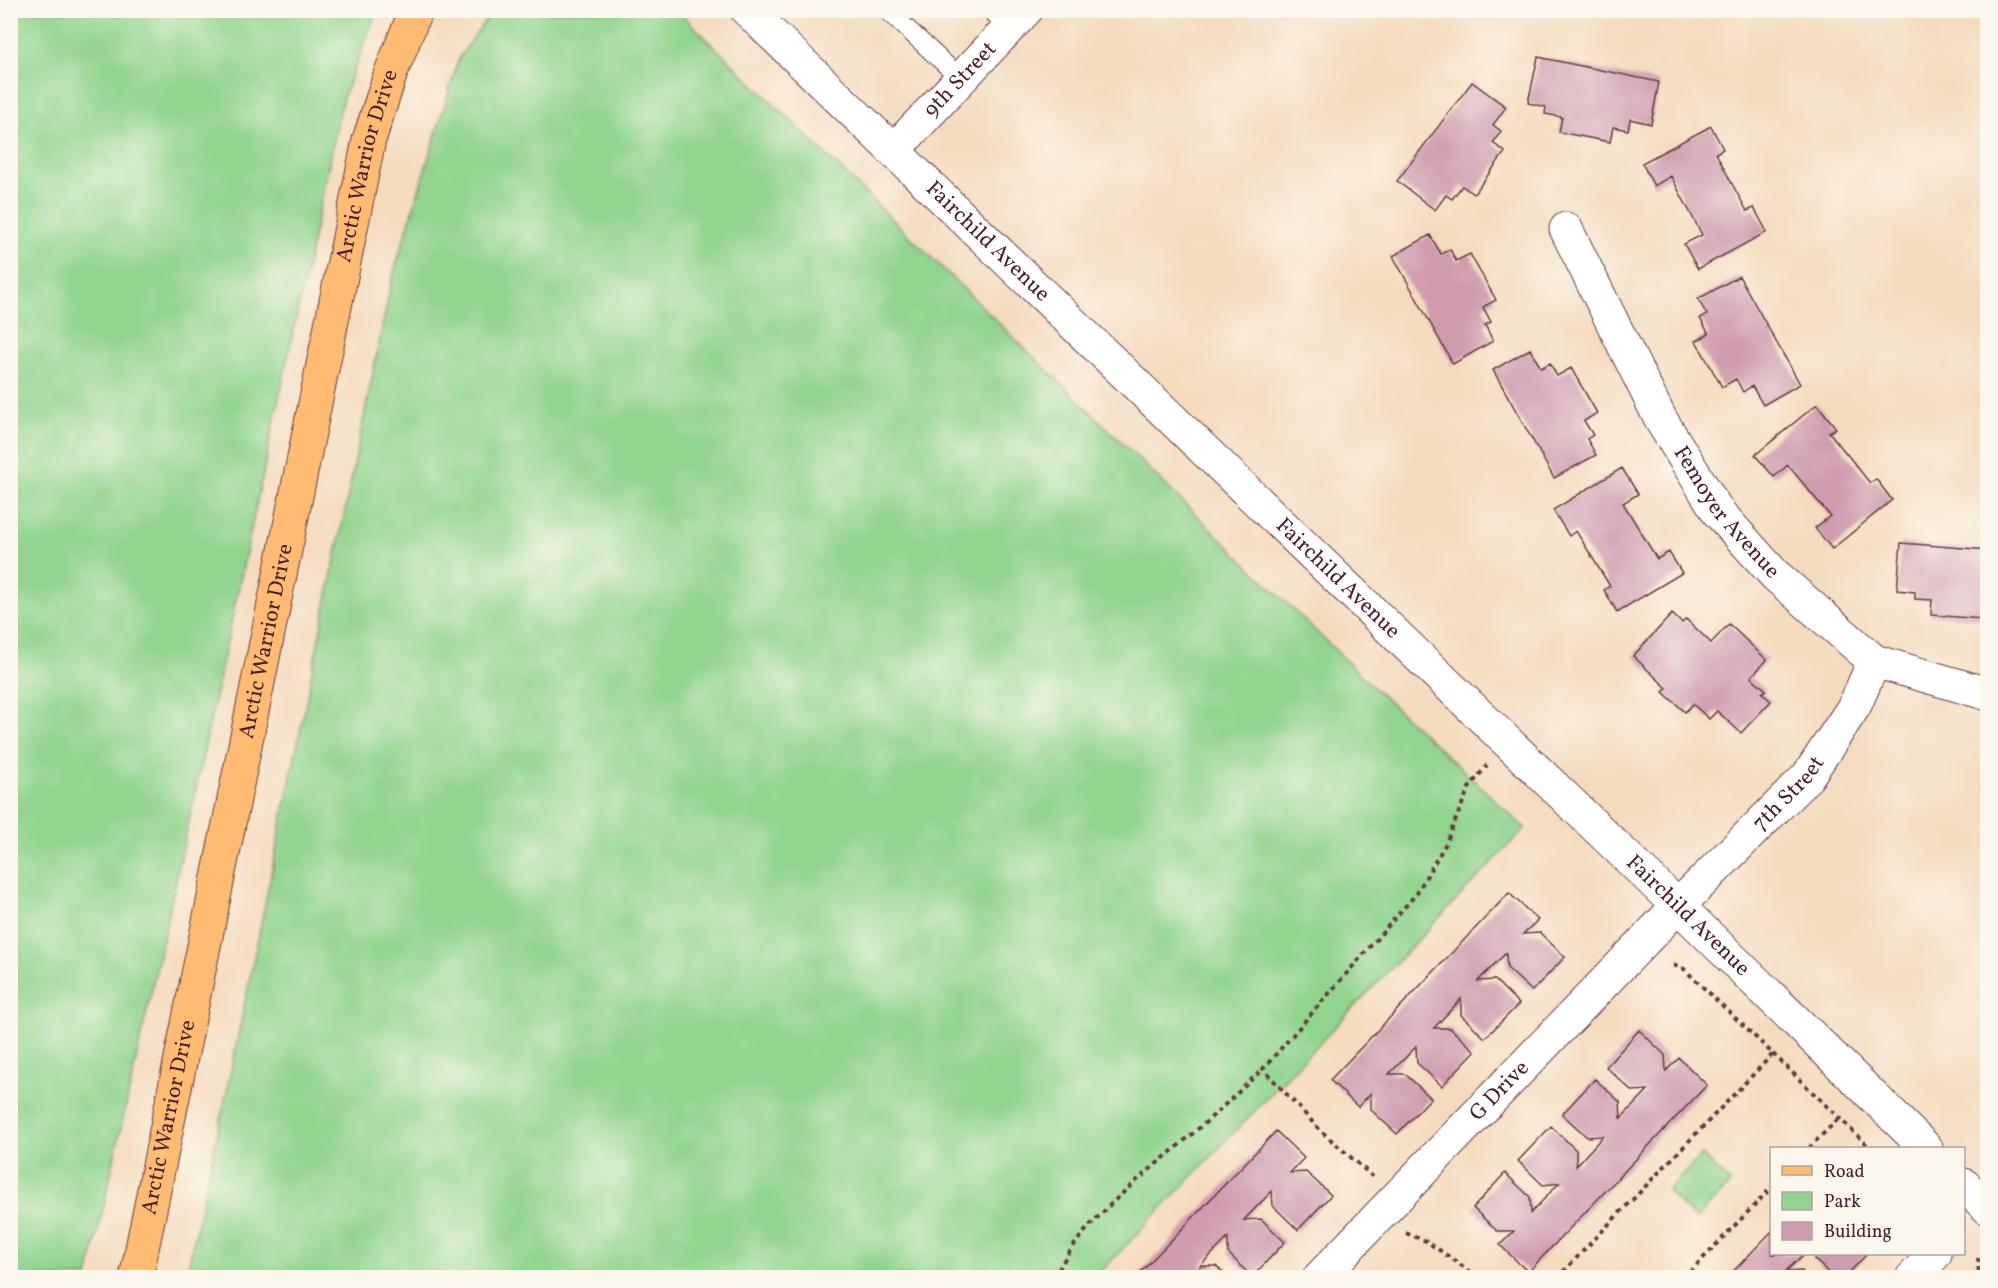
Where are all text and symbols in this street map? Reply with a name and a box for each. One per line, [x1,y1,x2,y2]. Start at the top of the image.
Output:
street label: 9th Street [917,35,1004,125]
street label: Arctic Warrior Drive [329,65,406,265]
street label: Fairchild Avenue [918,174,1057,309]
street label: Femoyer Avenue [1665,440,1787,586]
street label: Fairchild Avenue [1269,511,1407,646]
street label: Arctic Warrior Drive [231,541,301,741]
street label: 7th Street [1746,750,1833,838]
street label: Fairchild Avenue [1619,848,1757,984]
street label: Arctic Warrior Drive [134,1017,204,1218]
street label: G Drive [1463,1053,1536,1128]
legend [1770,1147,1965,1255]
text: Road [1824,1160,1865,1185]
text: Park [1824,1190,1861,1215]
text: Building [1824,1220,1892,1245]

